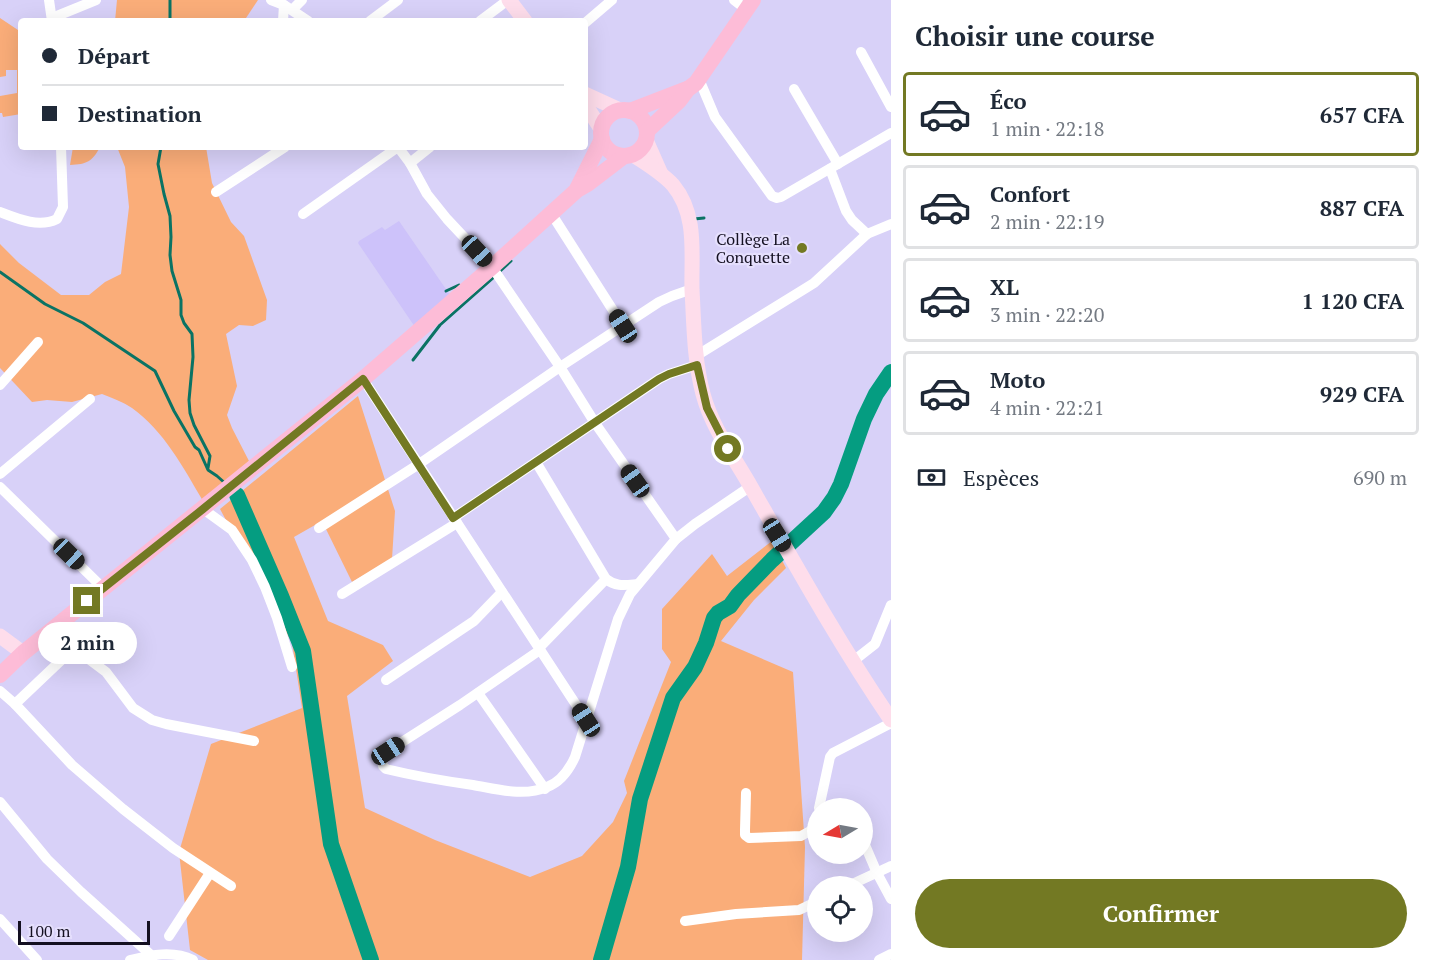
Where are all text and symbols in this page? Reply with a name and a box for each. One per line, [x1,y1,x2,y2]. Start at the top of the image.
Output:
text: Choisir une course [915,18,1155,54]
text: Départ [78,41,150,70]
text: Éco [990,86,1027,115]
icon: car [918,87,972,141]
text: Destination [78,99,202,128]
text: 657 CFA [1320,100,1404,129]
text: 1 min · 22:18 [990,115,1104,142]
text: Confort [990,179,1070,208]
icon: car [918,180,972,234]
text: 887 CFA [1320,193,1404,222]
text: 2 min · 22:19 [990,208,1104,235]
place label: Collège La Conquette [716,228,790,268]
car [458,232,496,270]
marker: Collège La Conquette [795,241,809,255]
text: XL [990,272,1019,301]
icon: car [918,273,972,327]
text: 1 120 CFA [1301,286,1404,315]
text: 3 min · 22:20 [990,301,1104,328]
car [606,306,640,346]
text: Moto [990,365,1045,394]
icon: car [918,366,972,420]
text: 929 CFA [1320,379,1404,408]
text: 4 min · 22:21 [990,394,1104,421]
route start [714,435,741,462]
car [617,461,653,501]
icon: cash [915,461,948,494]
text: Espèces [963,463,1039,492]
text: 690 m [1353,464,1407,491]
car [760,515,794,555]
car [50,535,88,573]
route end [73,587,100,614]
callout: 2 min [38,622,136,664]
text: 2 min [60,629,115,656]
car [569,700,603,740]
car [368,734,408,768]
north arrow [807,798,873,864]
map controls [807,798,873,942]
button: locate [807,876,873,942]
button: Confirmer [915,879,1407,948]
scale bar [18,918,150,946]
text: 100 m [27,920,70,942]

